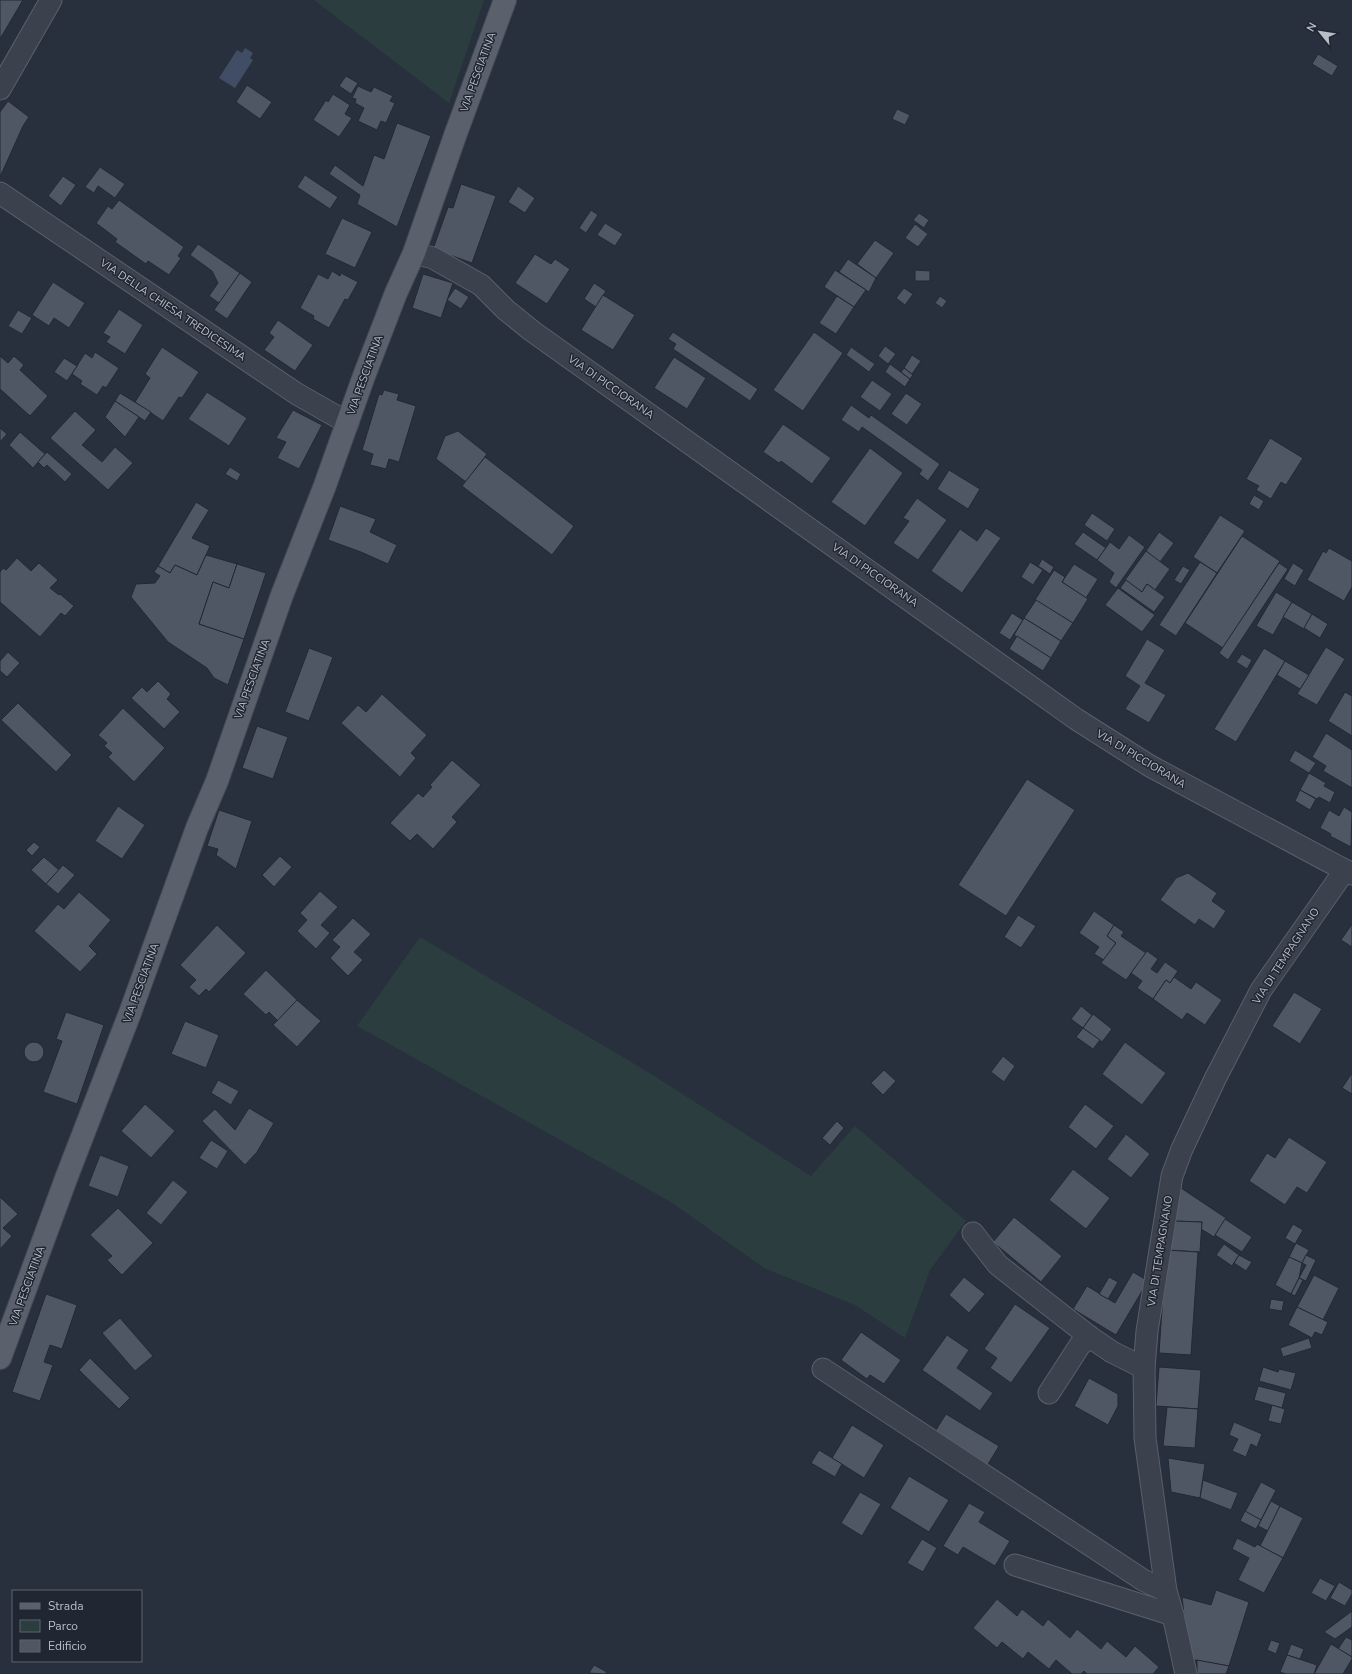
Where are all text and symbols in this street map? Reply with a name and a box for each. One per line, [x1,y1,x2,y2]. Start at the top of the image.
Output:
north arrow [1300,12,1340,52]
text: N [1303,20,1320,35]
street label: VIA PESCIATINA [456,30,499,115]
street label: VIA DELLA CHIESA TREDICESIMA [96,255,249,365]
street label: VIA PESCIATINA [343,333,386,418]
street label: VIA DI PICCIORANA [564,351,657,422]
street label: VIA DI PICCIORANA [828,539,921,610]
street label: VIA PESCIATINA [230,637,273,722]
street label: VIA DI PICCIORANA [1093,726,1189,792]
street label: VIA DI TEMPAGNANO [1249,905,1323,1008]
street label: VIA PESCIATINA [119,941,162,1026]
street label: VIA DI TEMPAGNANO [1144,1194,1176,1309]
street label: VIA PESCIATINA [5,1244,48,1329]
legend [12,1590,142,1662]
text: Strada [48,1598,84,1614]
text: Parco [48,1618,78,1634]
text: Edificio [48,1638,87,1654]

